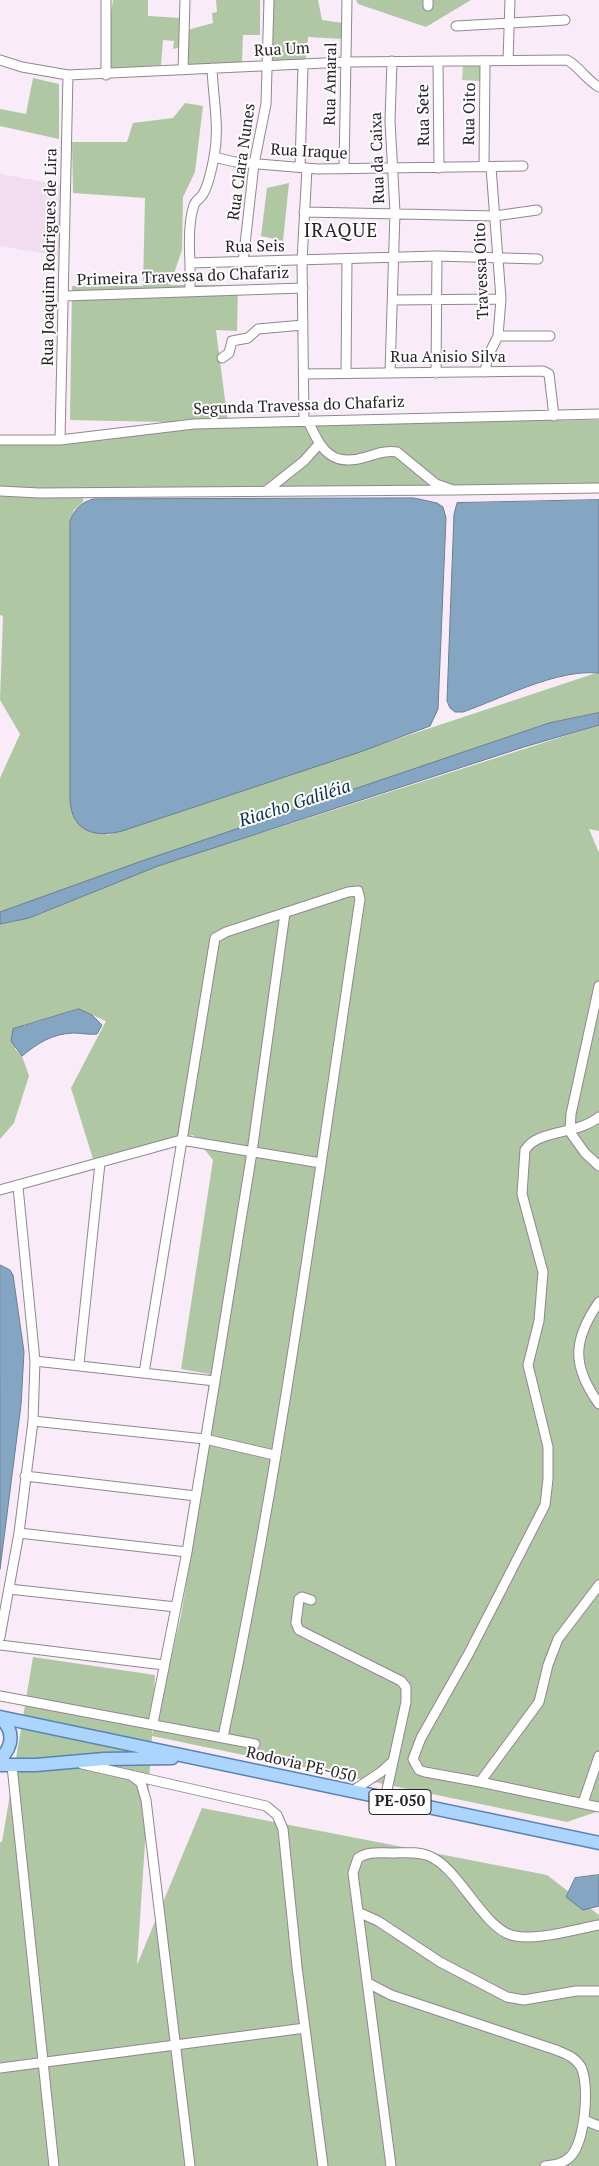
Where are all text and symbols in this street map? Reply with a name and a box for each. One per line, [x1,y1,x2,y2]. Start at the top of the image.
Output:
street label: Rua Um [254,39,310,61]
street label: Rua Amaral [321,42,341,126]
street label: Rua Oito [460,82,480,146]
street label: Rua Sete [414,84,434,146]
street label: Rua Clara Nunes [224,102,260,222]
street label: Rua da Caixa [367,112,389,204]
street label: Rua Iraque [270,140,348,164]
street label: Rua Joaquim Rodrigues de Lira [39,148,61,366]
district label: IRAQUE [303,221,379,243]
street label: Travessa Oito [471,222,493,320]
street label: Rua Seis [225,237,285,257]
street label: Primeira Travessa do Chafariz [77,264,289,290]
street label: Rua Anisio Silva [390,347,506,367]
street label: Segunda Travessa do Chafariz [193,393,405,419]
water label: Riacho Galiléia [236,776,354,832]
street label: Rodovia PE-050 [244,1743,358,1787]
road number: PE-050 [369,1790,431,1814]

